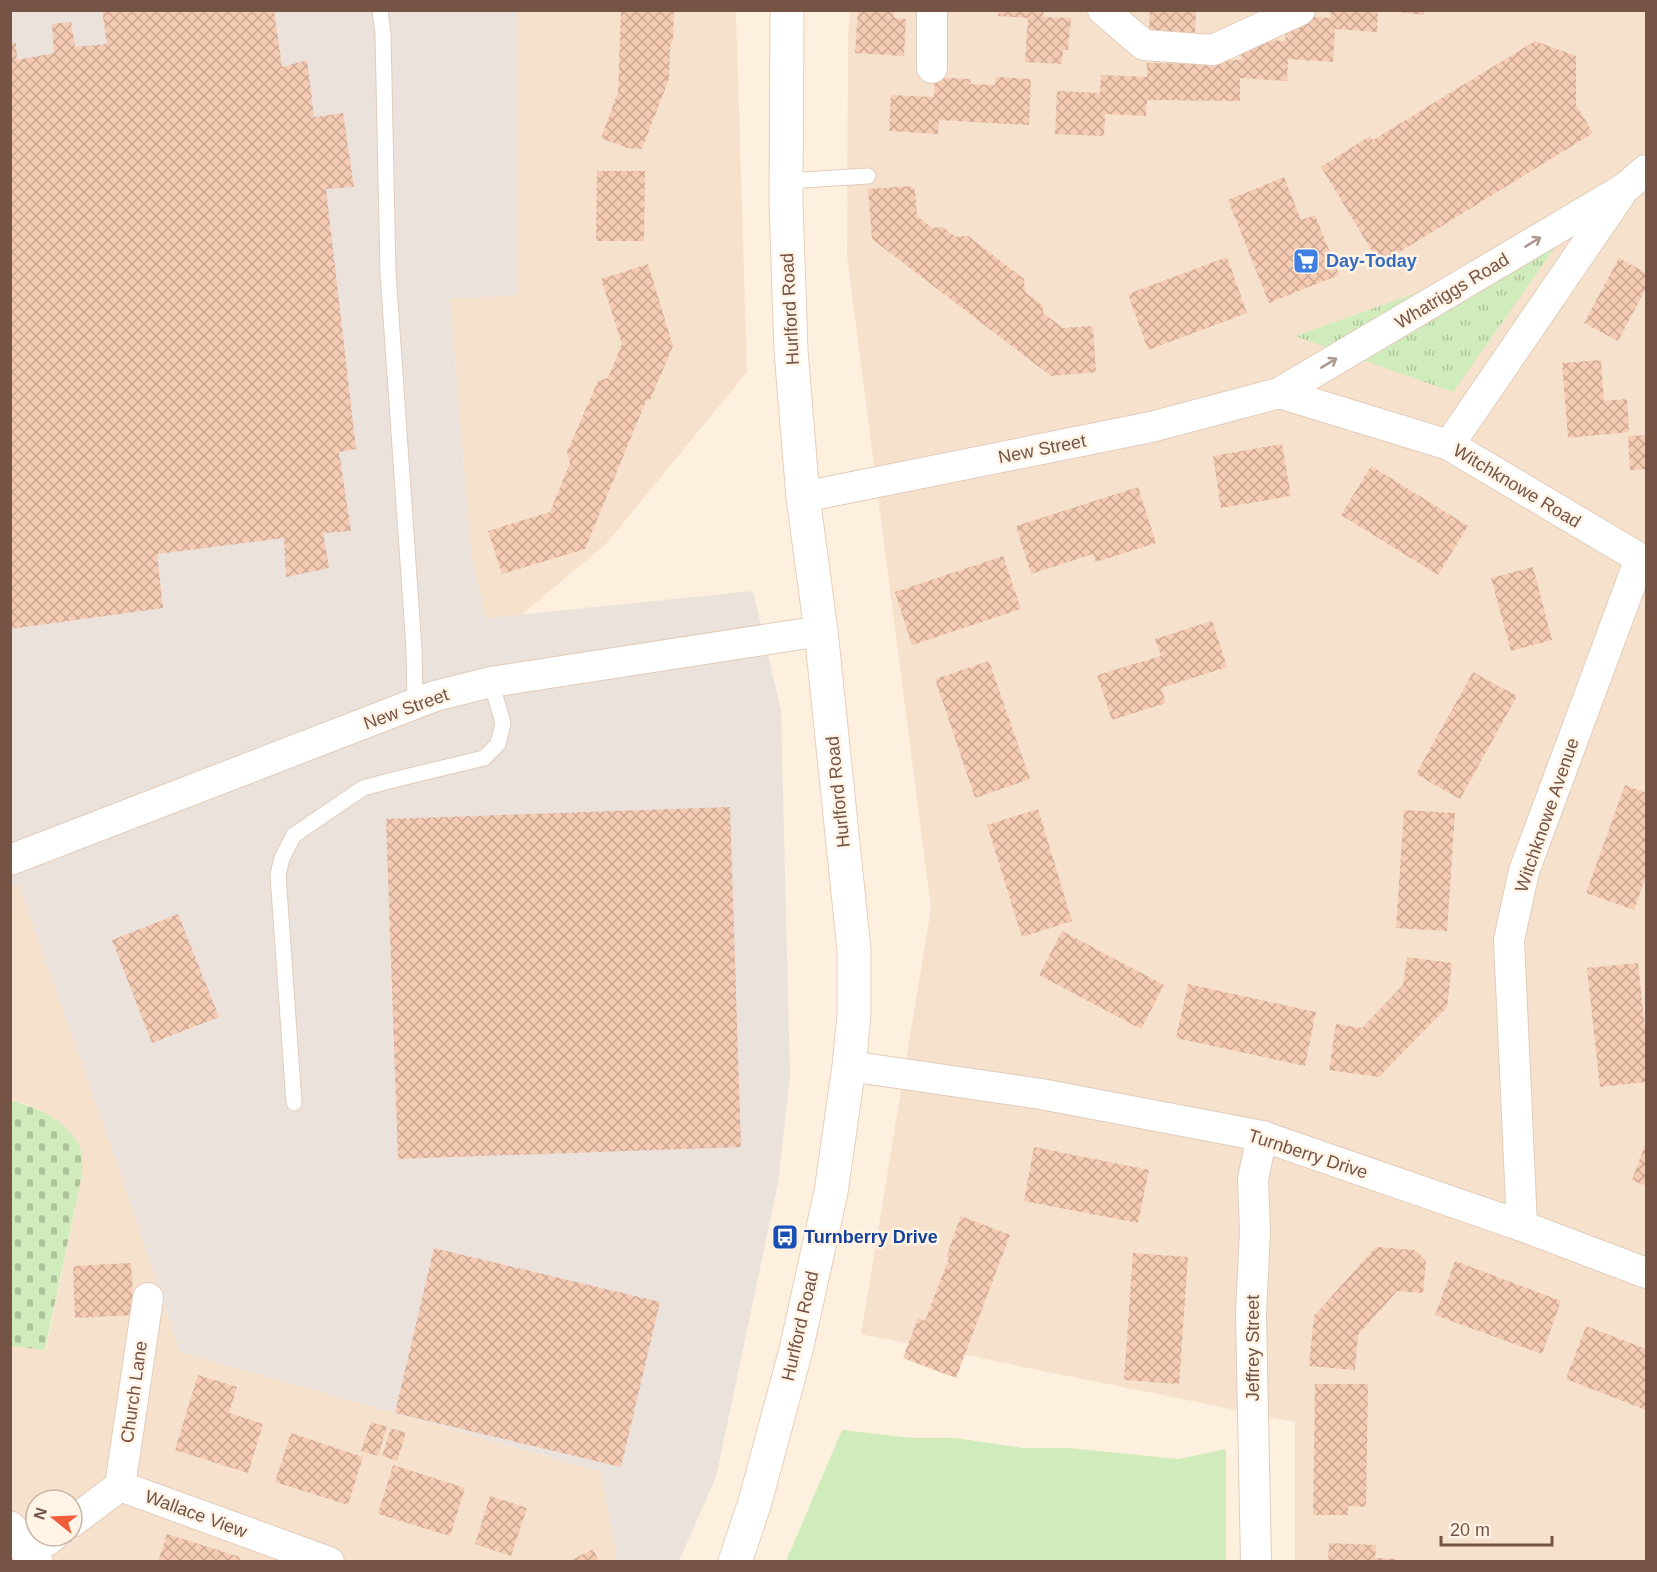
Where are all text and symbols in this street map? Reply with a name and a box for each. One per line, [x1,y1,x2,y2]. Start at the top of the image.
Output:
one-way arrow [1524,236,1541,248]
supermarket icon: Day-Today [1291,246,1321,276]
street label: Whatriggs Road [1392,249,1512,333]
place label: Day-Today [1326,251,1417,271]
street label: Hurlford Road [777,253,803,365]
one-way arrow [1320,357,1337,369]
street label: New Street [996,431,1088,467]
street label: Witchknowe Road [1450,440,1584,532]
street label: New Street [361,684,451,734]
street label: Hurlford Road [822,735,854,849]
street label: Witchknowe Avenue [1511,735,1583,895]
street label: Turnberry Drive [1246,1125,1370,1183]
bus stop icon: Turnberry Drive [770,1222,800,1252]
place label: Turnberry Drive [804,1227,938,1247]
street label: Hurlford Road [778,1269,822,1383]
street label: Jeffrey Street [1243,1295,1263,1401]
street label: Church Lane [117,1340,151,1444]
street label: Wallace View [142,1486,251,1542]
north arrow [24,1488,84,1548]
text: N [30,1505,50,1522]
scale bar [1441,1509,1552,1547]
text: 20 m [1450,1520,1490,1540]

